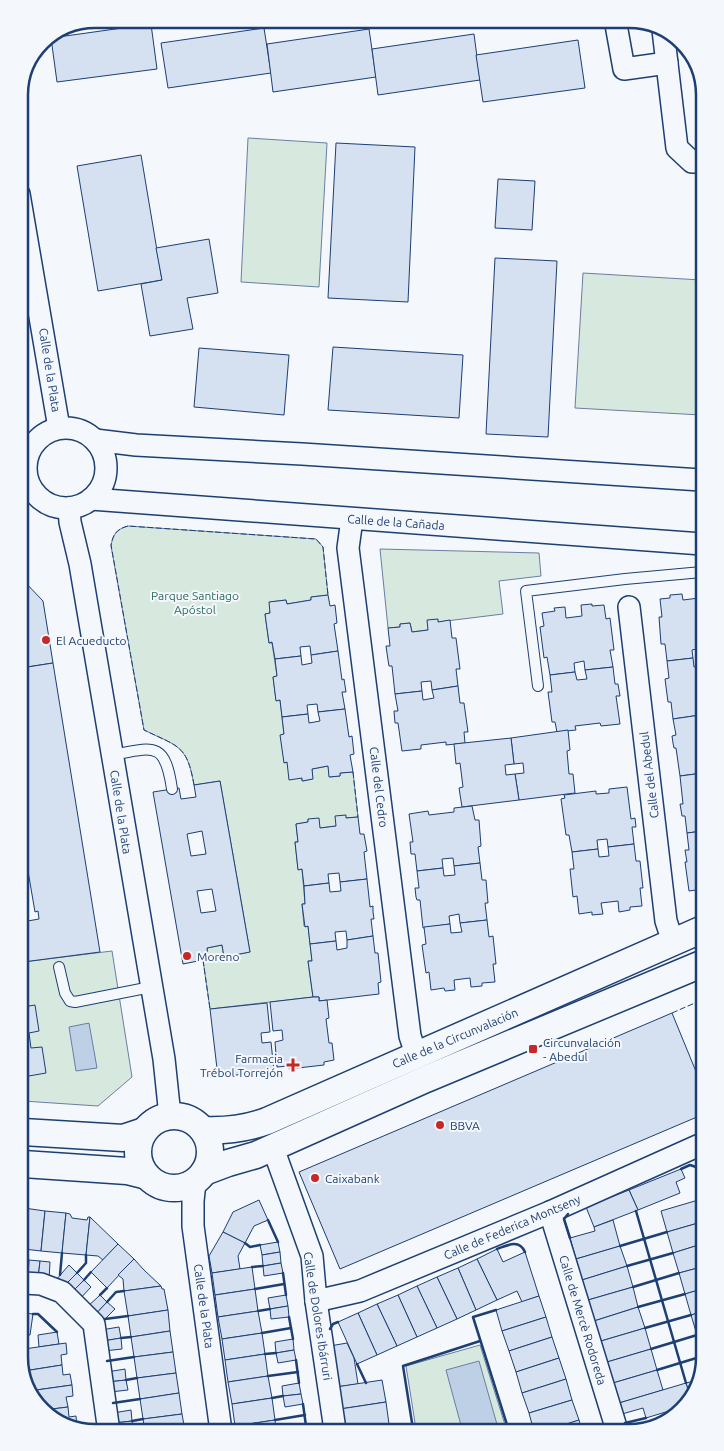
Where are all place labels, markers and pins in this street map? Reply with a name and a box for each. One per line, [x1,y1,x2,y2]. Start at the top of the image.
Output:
marker: El Acueducto [40,634,52,646]
place label: El Acueducto [56,634,127,647]
marker: Moreno [181,950,193,962]
place label: Moreno [197,950,239,963]
place label: Circunvalación - Abedul [543,1036,621,1063]
marker: Circunvalación - Abedul [527,1043,539,1055]
place label: Farmacia Trébol Torrejón [200,1052,283,1079]
marker: Farmacia Trébol Torrejón [287,1059,299,1071]
marker: BBVA [434,1119,446,1131]
place label: BBVA [450,1119,480,1132]
marker: Caixabank [309,1172,321,1184]
place label: Caixabank [325,1172,380,1185]

